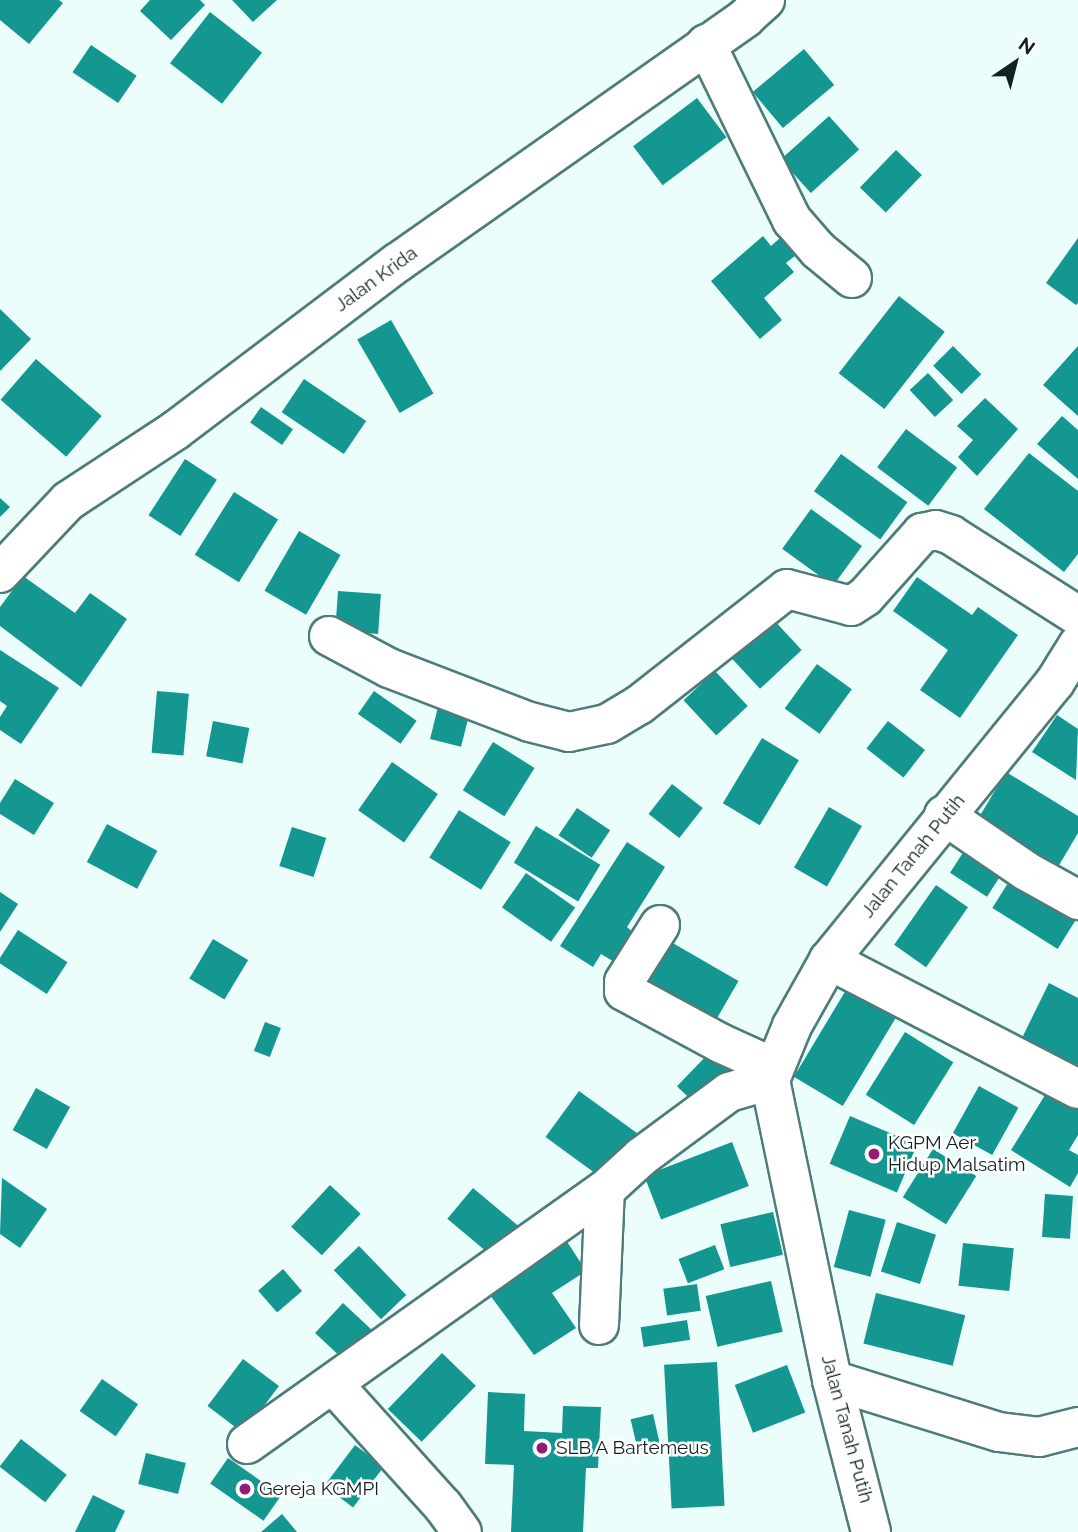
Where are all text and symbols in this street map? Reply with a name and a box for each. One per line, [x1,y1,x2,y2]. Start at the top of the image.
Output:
north arrow [980,28,1050,98]
text: N [1015,33,1039,59]
street label: Jalan Krida [330,242,422,316]
street label: Jalan Tanah Putih [856,789,970,923]
place label: KGPM Aer Hidup Malsatim [888,1132,1025,1176]
marker: KGPM Aer Hidup Malsatim [866,1146,882,1162]
street label: Jalan Tanah Putih [816,1352,878,1506]
place label: SLB A Bartemeus [556,1437,710,1459]
marker: SLB A Bartemeus [534,1440,550,1456]
place label: Gereja KGMPI [259,1478,379,1500]
marker: Gereja KGMPI [237,1481,253,1497]

